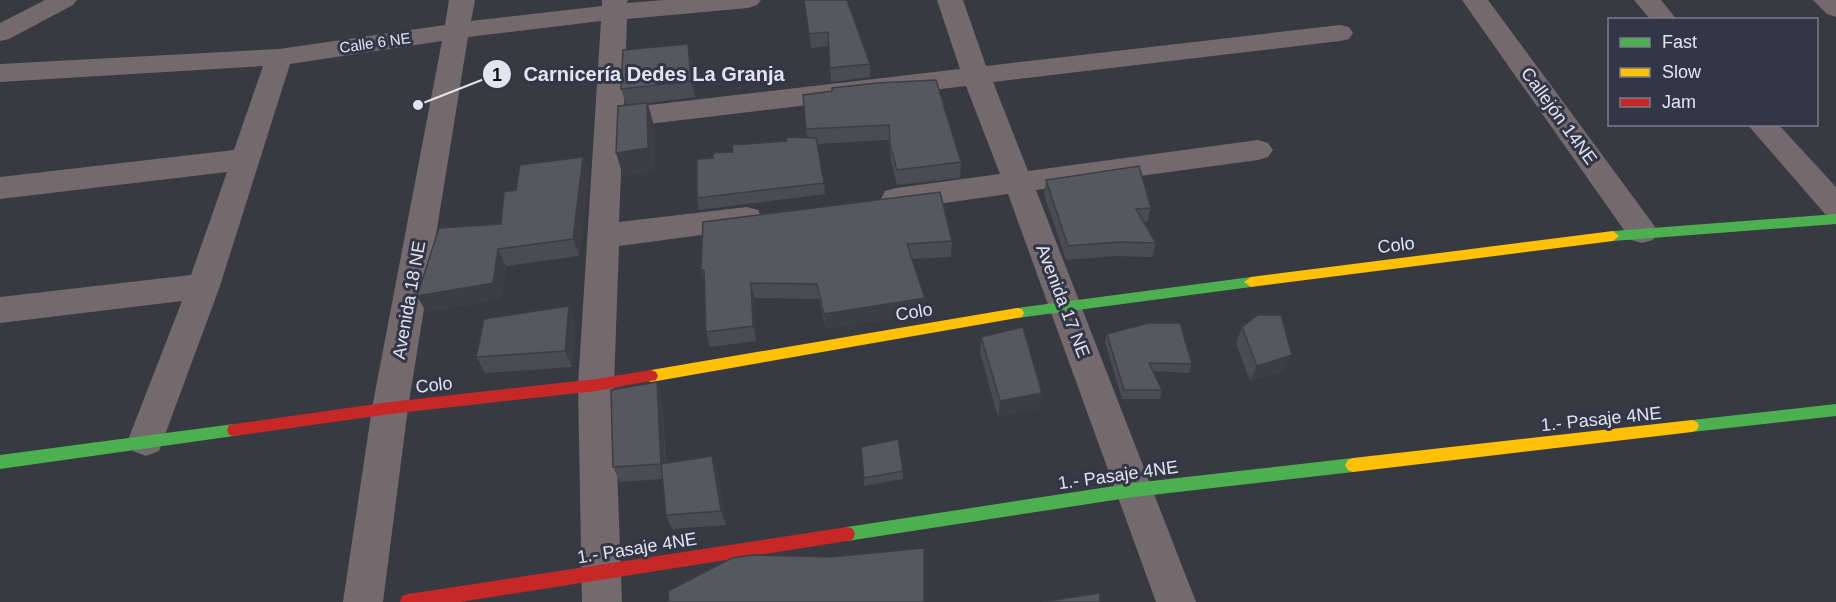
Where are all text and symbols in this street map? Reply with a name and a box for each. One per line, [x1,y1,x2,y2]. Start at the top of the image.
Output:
legend [1608,18,1818,126]
street label: Calle 6 NE [338,29,412,56]
text: Fast [1662,32,1697,52]
callout: Carnicería Dedes La Granja [482,55,797,93]
text: Slow [1662,62,1702,82]
text: Carnicería Dedes La Granja [523,63,785,85]
street label: Callejón 14NE [1517,64,1601,168]
text: 1 [492,65,502,85]
text: Jam [1662,92,1696,112]
street label: Colo [1376,233,1416,257]
street label: Avenida 18 NE [389,239,429,361]
street label: Avenida 17 NE [1032,242,1094,360]
street label: Colo [894,299,934,325]
street label: Colo [415,373,453,397]
street label: 1.- Pasaje 4NE [1540,403,1662,435]
street label: 1.- Pasaje 4NE [1057,457,1179,493]
street label: 1.- Pasaje 4NE [576,529,698,567]

